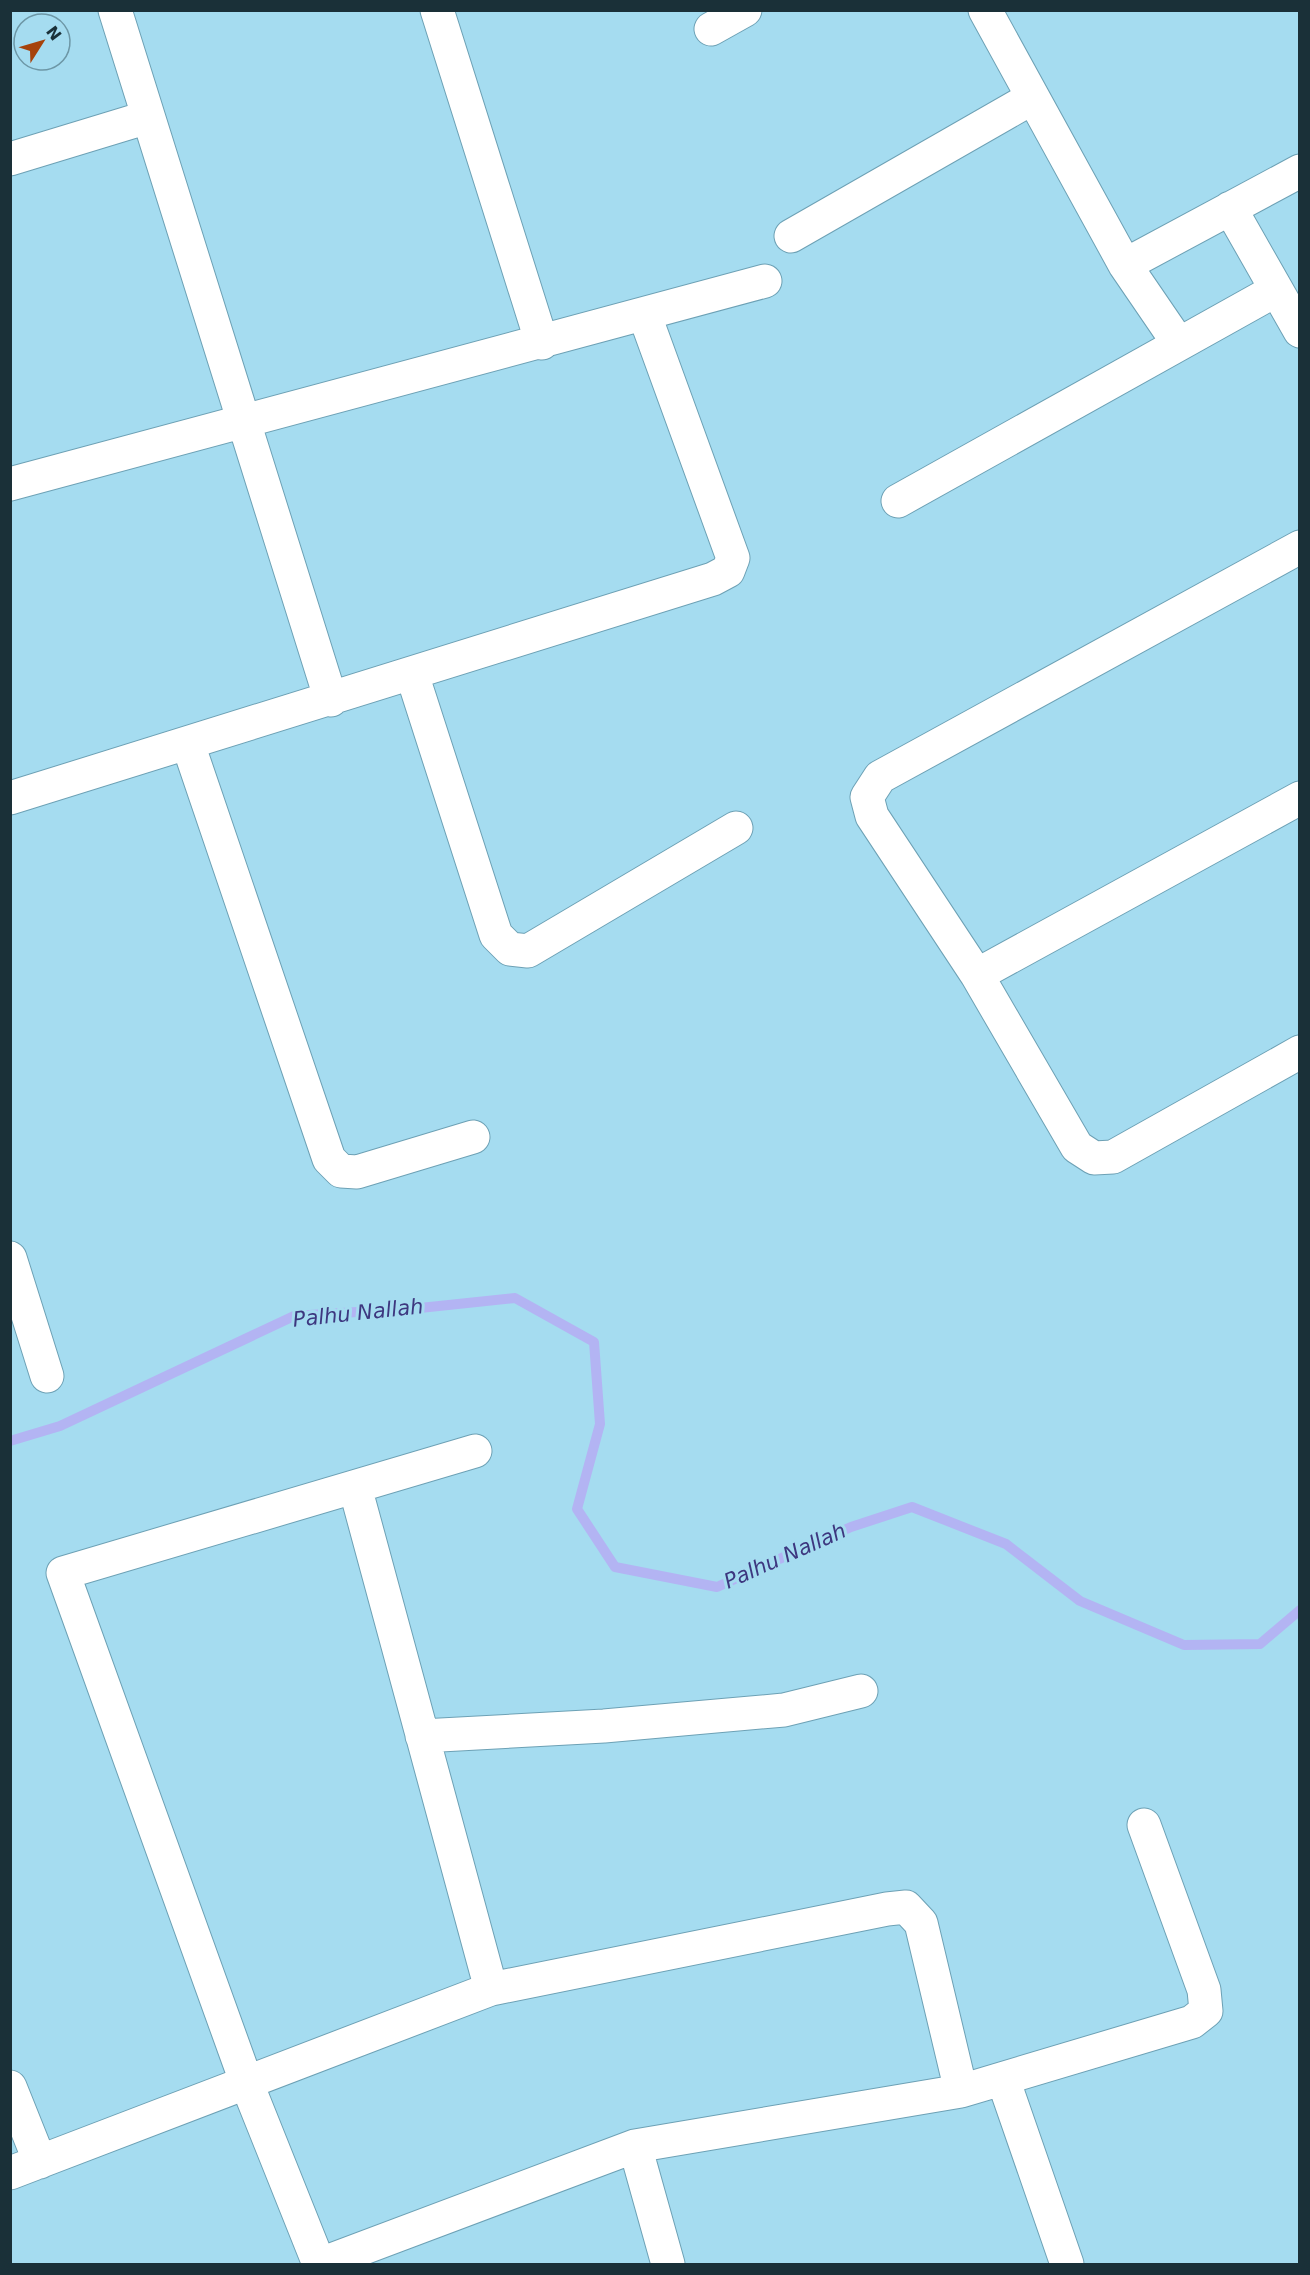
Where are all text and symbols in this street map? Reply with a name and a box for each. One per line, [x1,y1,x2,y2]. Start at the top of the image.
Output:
north arrow [12,12,72,72]
text: N [42,22,65,44]
water label: Palhu Nallah [292,1294,424,1332]
water label: Palhu Nallah [720,1518,850,1594]

